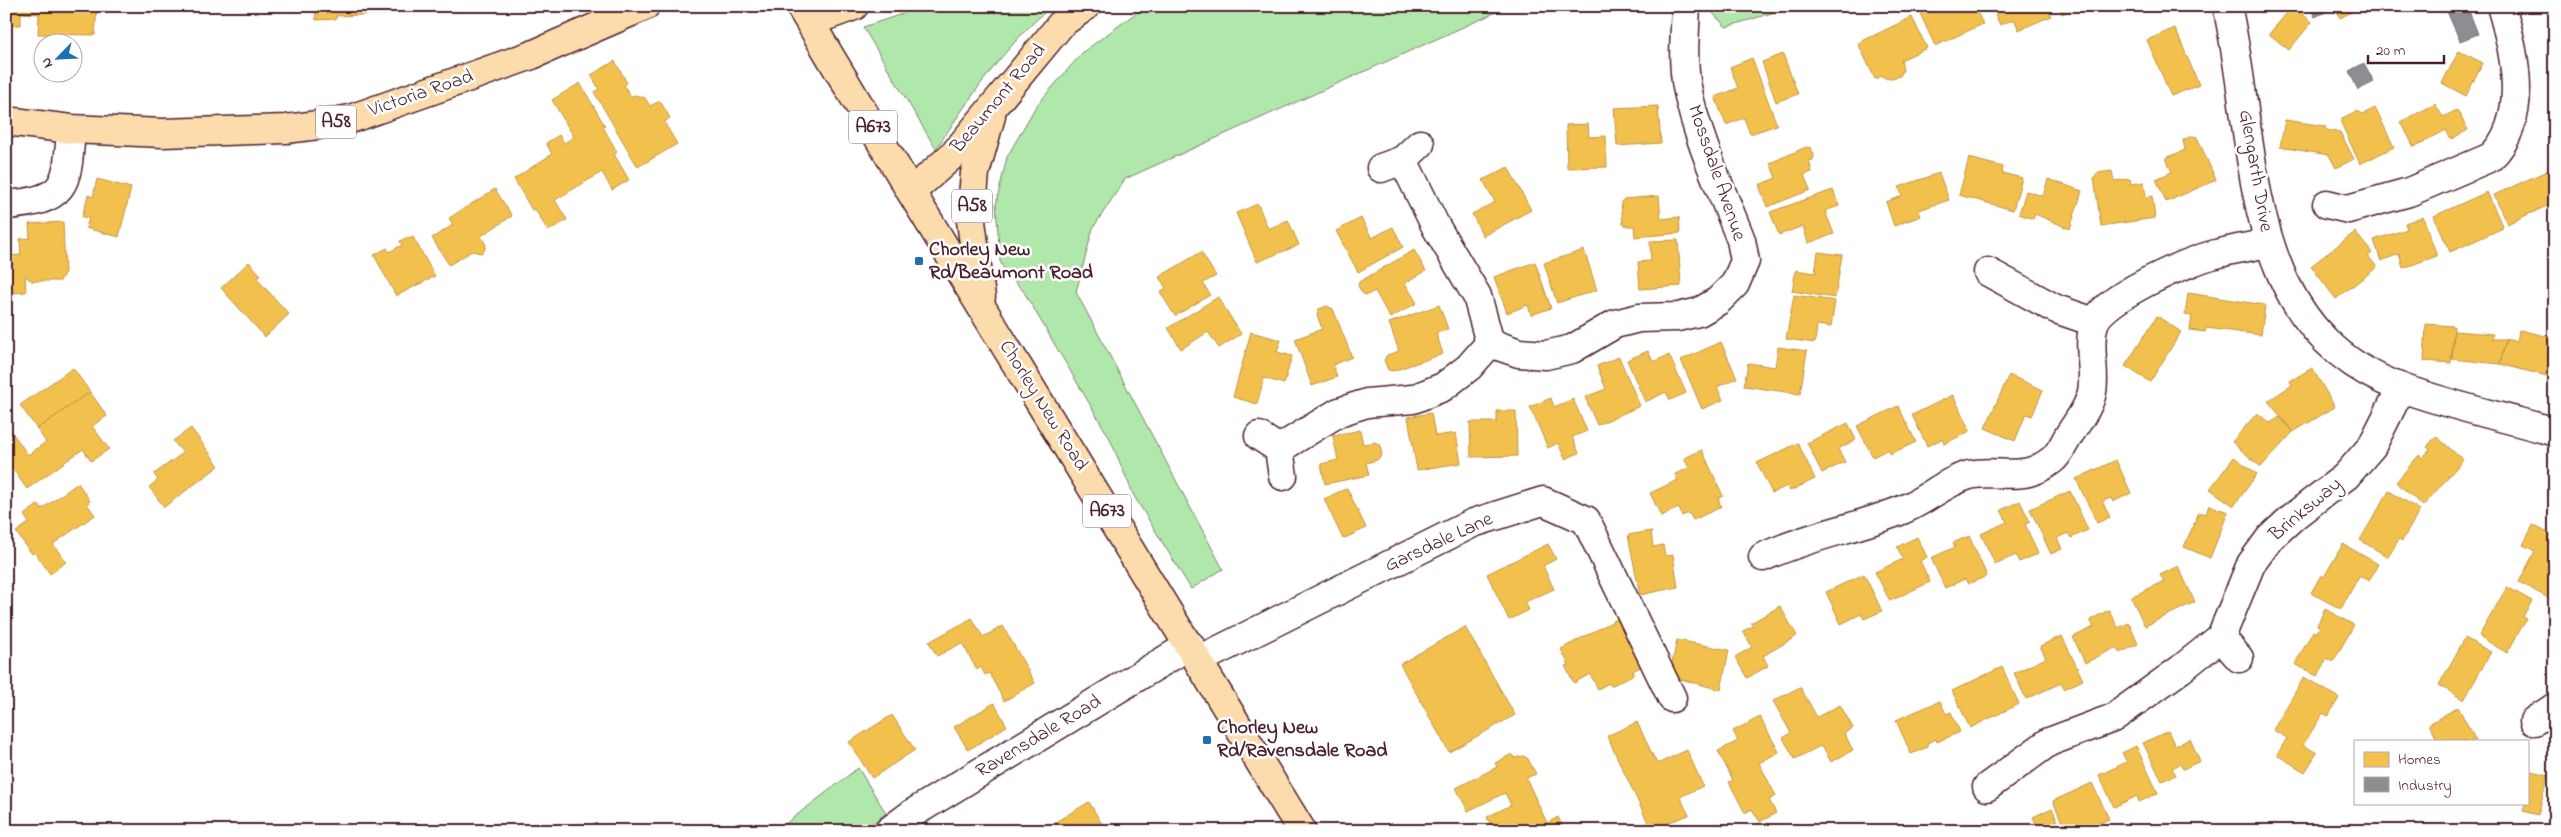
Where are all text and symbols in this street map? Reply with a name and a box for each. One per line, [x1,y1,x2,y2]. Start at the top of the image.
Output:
north arrow [32,32,82,82]
scale bar [2368,32,2445,64]
street label: Beaumont Road [944,38,1054,161]
text: 20 m [2376,40,2406,62]
text: N [36,54,59,71]
street label: Victoria Road [364,63,477,126]
street label: Mossdale Avenue [1679,101,1753,245]
road number: A58 [316,105,356,138]
street label: Glengarth Drive [2229,108,2280,235]
road number: A673 [849,110,897,144]
road number: A58 [952,190,992,222]
place label: Chorley New Rd/Beaumont Road [929,236,1094,288]
marker: Chorley New Rd/Beaumont Road [913,255,925,267]
street label: Chorley New Road [991,335,1095,477]
street label: Brinksway [2263,471,2349,550]
road number: A673 [1083,494,1131,528]
street label: Garsdale Lane [1380,505,1498,581]
street label: Ravensdale Road [971,688,1107,786]
place label: Chorley New Rd/Ravensdale Road [1217,714,1388,766]
marker: Chorley New Rd/Ravensdale Road [1201,734,1213,746]
legend [2354,740,2528,804]
text: Homes [2398,749,2441,771]
text: Industry [2398,775,2452,798]

